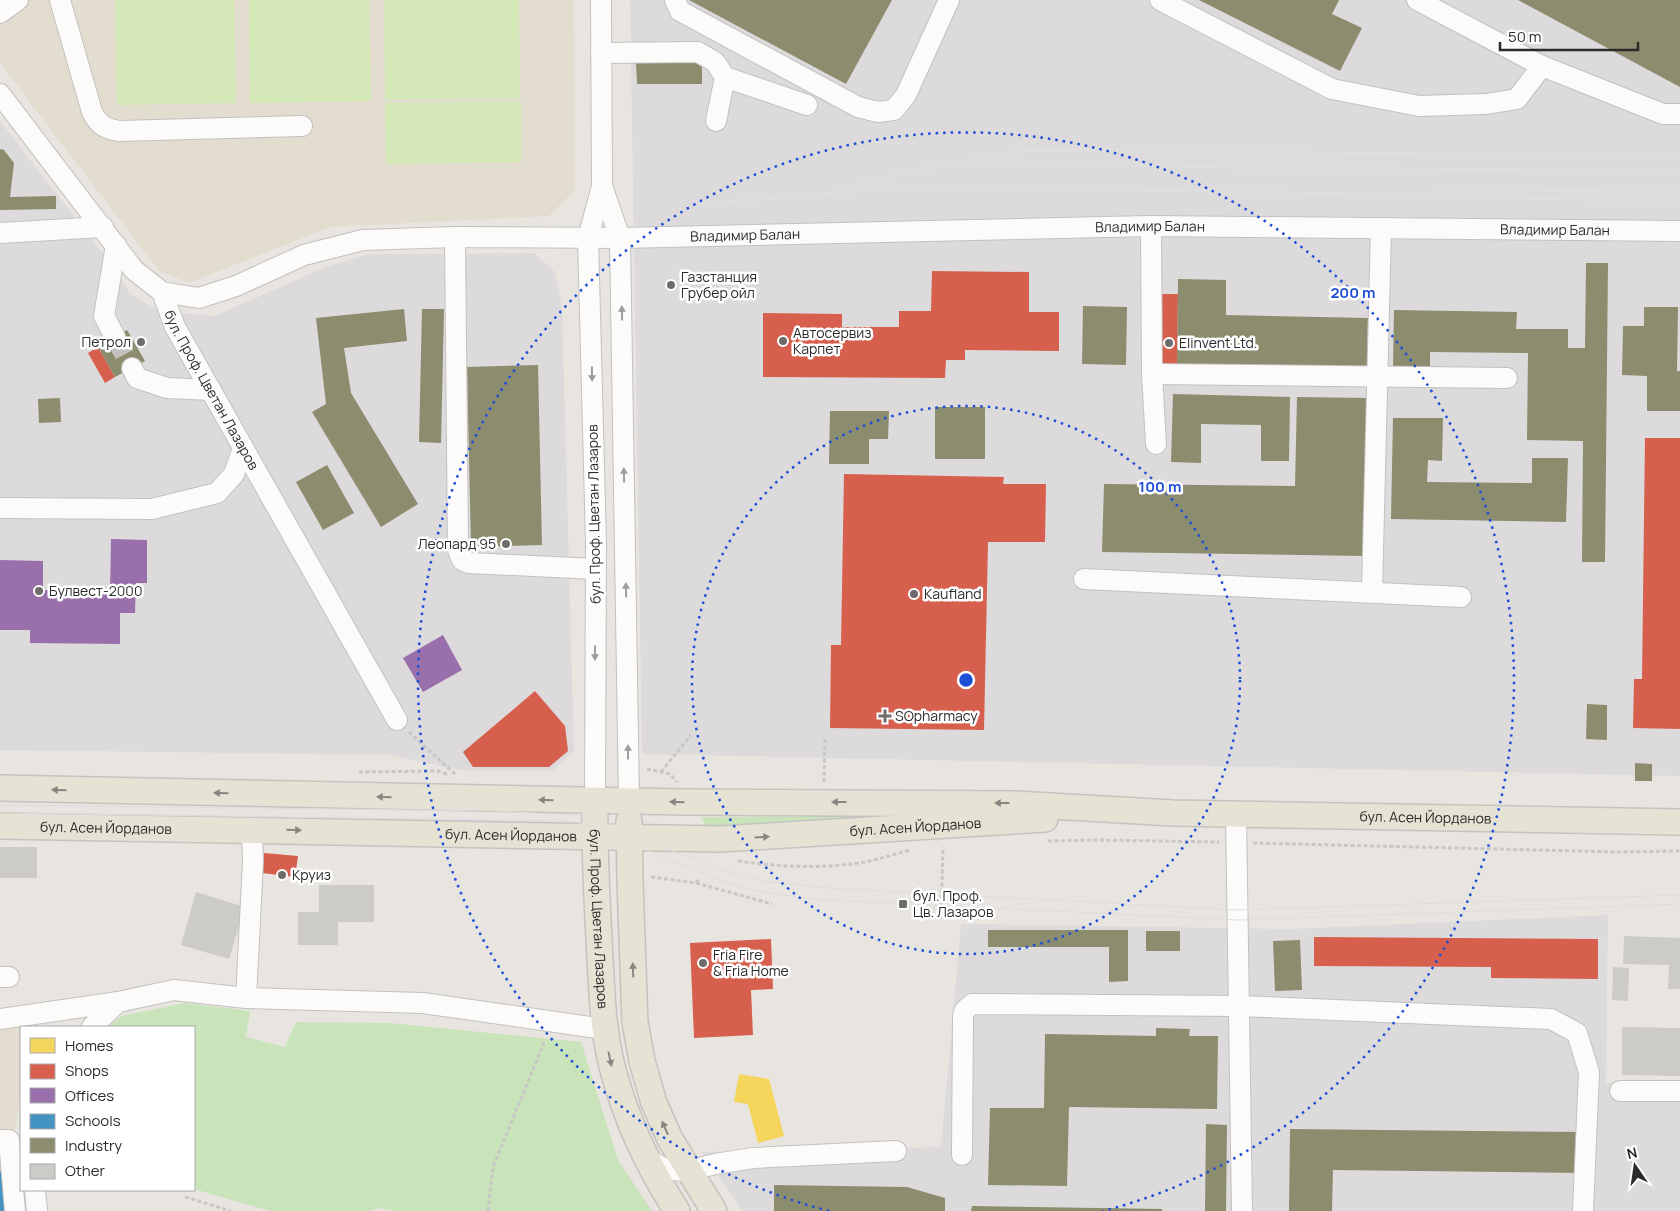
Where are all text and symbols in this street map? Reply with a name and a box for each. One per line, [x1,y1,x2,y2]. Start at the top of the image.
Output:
scale bar [1500,20,1638,52]
text: 50 m [1508,26,1542,47]
street label: Владимир Балан [1095,216,1205,236]
street label: Владимир Балан [1500,219,1610,239]
street label: Владимир Балан [690,224,800,245]
place label: Газстанция Грубер ойл [681,267,757,302]
marker: Газстанция Грубер ойл [665,279,677,291]
text: 200 m [1330,282,1376,303]
one-way arrow [617,305,625,321]
street label: бул. Проф. Цветан Лазаров [161,307,264,473]
place label: Автосервиз Карпет [793,323,871,358]
place label: Петрол [82,332,131,351]
place label: Elinvent Ltd. [1179,333,1257,352]
marker: Автосервиз Карпет [777,335,789,347]
marker: Петрол [135,336,147,348]
marker: Elinvent Ltd. [1163,337,1175,349]
one-way arrow [588,366,596,382]
street label: бул. Проф. Цветан Лазаров [582,424,605,604]
one-way arrow [620,467,628,483]
text: 100 m [1139,476,1181,497]
place label: Леопард 95 [418,534,496,553]
marker: Леопард 95 [500,538,512,550]
place label: Булвест-2000 [49,581,142,600]
one-way arrow [622,581,630,597]
place label: Kaufland [924,584,982,603]
marker: Булвест-2000 [33,585,45,597]
marker: Kaufland [908,588,920,600]
one-way arrow [591,645,599,661]
centre of rings [957,671,975,689]
place label: SOpharmacy [895,706,978,725]
marker: SOpharmacy [879,710,891,722]
one-way arrow [624,744,632,760]
one-way arrow [51,786,67,794]
one-way arrow [213,789,229,797]
one-way arrow [375,793,391,801]
one-way arrow [538,795,554,803]
one-way arrow [668,798,684,806]
one-way arrow [831,798,847,806]
one-way arrow [993,799,1009,807]
street label: бул. Асен Йорданов [1360,806,1492,828]
street label: бул. Асен Йорданов [849,813,982,840]
street label: бул. Асен Йорданов [40,817,173,838]
street label: бул. Асен Йорданов [445,824,577,845]
one-way arrow [286,826,302,834]
street label: бул. Проф. Цветан Лазаров [586,829,613,1010]
one-way arrow [755,832,771,840]
place label: Круиз [292,865,331,884]
marker: Круиз [276,869,288,881]
place label: бул. Проф. Цв. Лазаров [913,886,994,921]
marker: бул. Проф. Цв. Лазаров [897,898,909,910]
place label: Fria Fire & Fria Home [713,945,789,980]
marker: Fria Fire & Fria Home [697,957,709,969]
one-way arrow [628,962,636,978]
legend [20,1026,195,1191]
text: Homes [65,1035,114,1056]
one-way arrow [606,1051,614,1066]
text: Shops [65,1060,109,1081]
text: Offices [65,1085,114,1106]
text: Schools [65,1110,121,1131]
one-way arrow [660,1121,668,1135]
text: Industry [65,1135,122,1156]
north arrow [1610,1141,1660,1191]
text: N [1625,1142,1639,1163]
text: Other [65,1160,106,1181]

